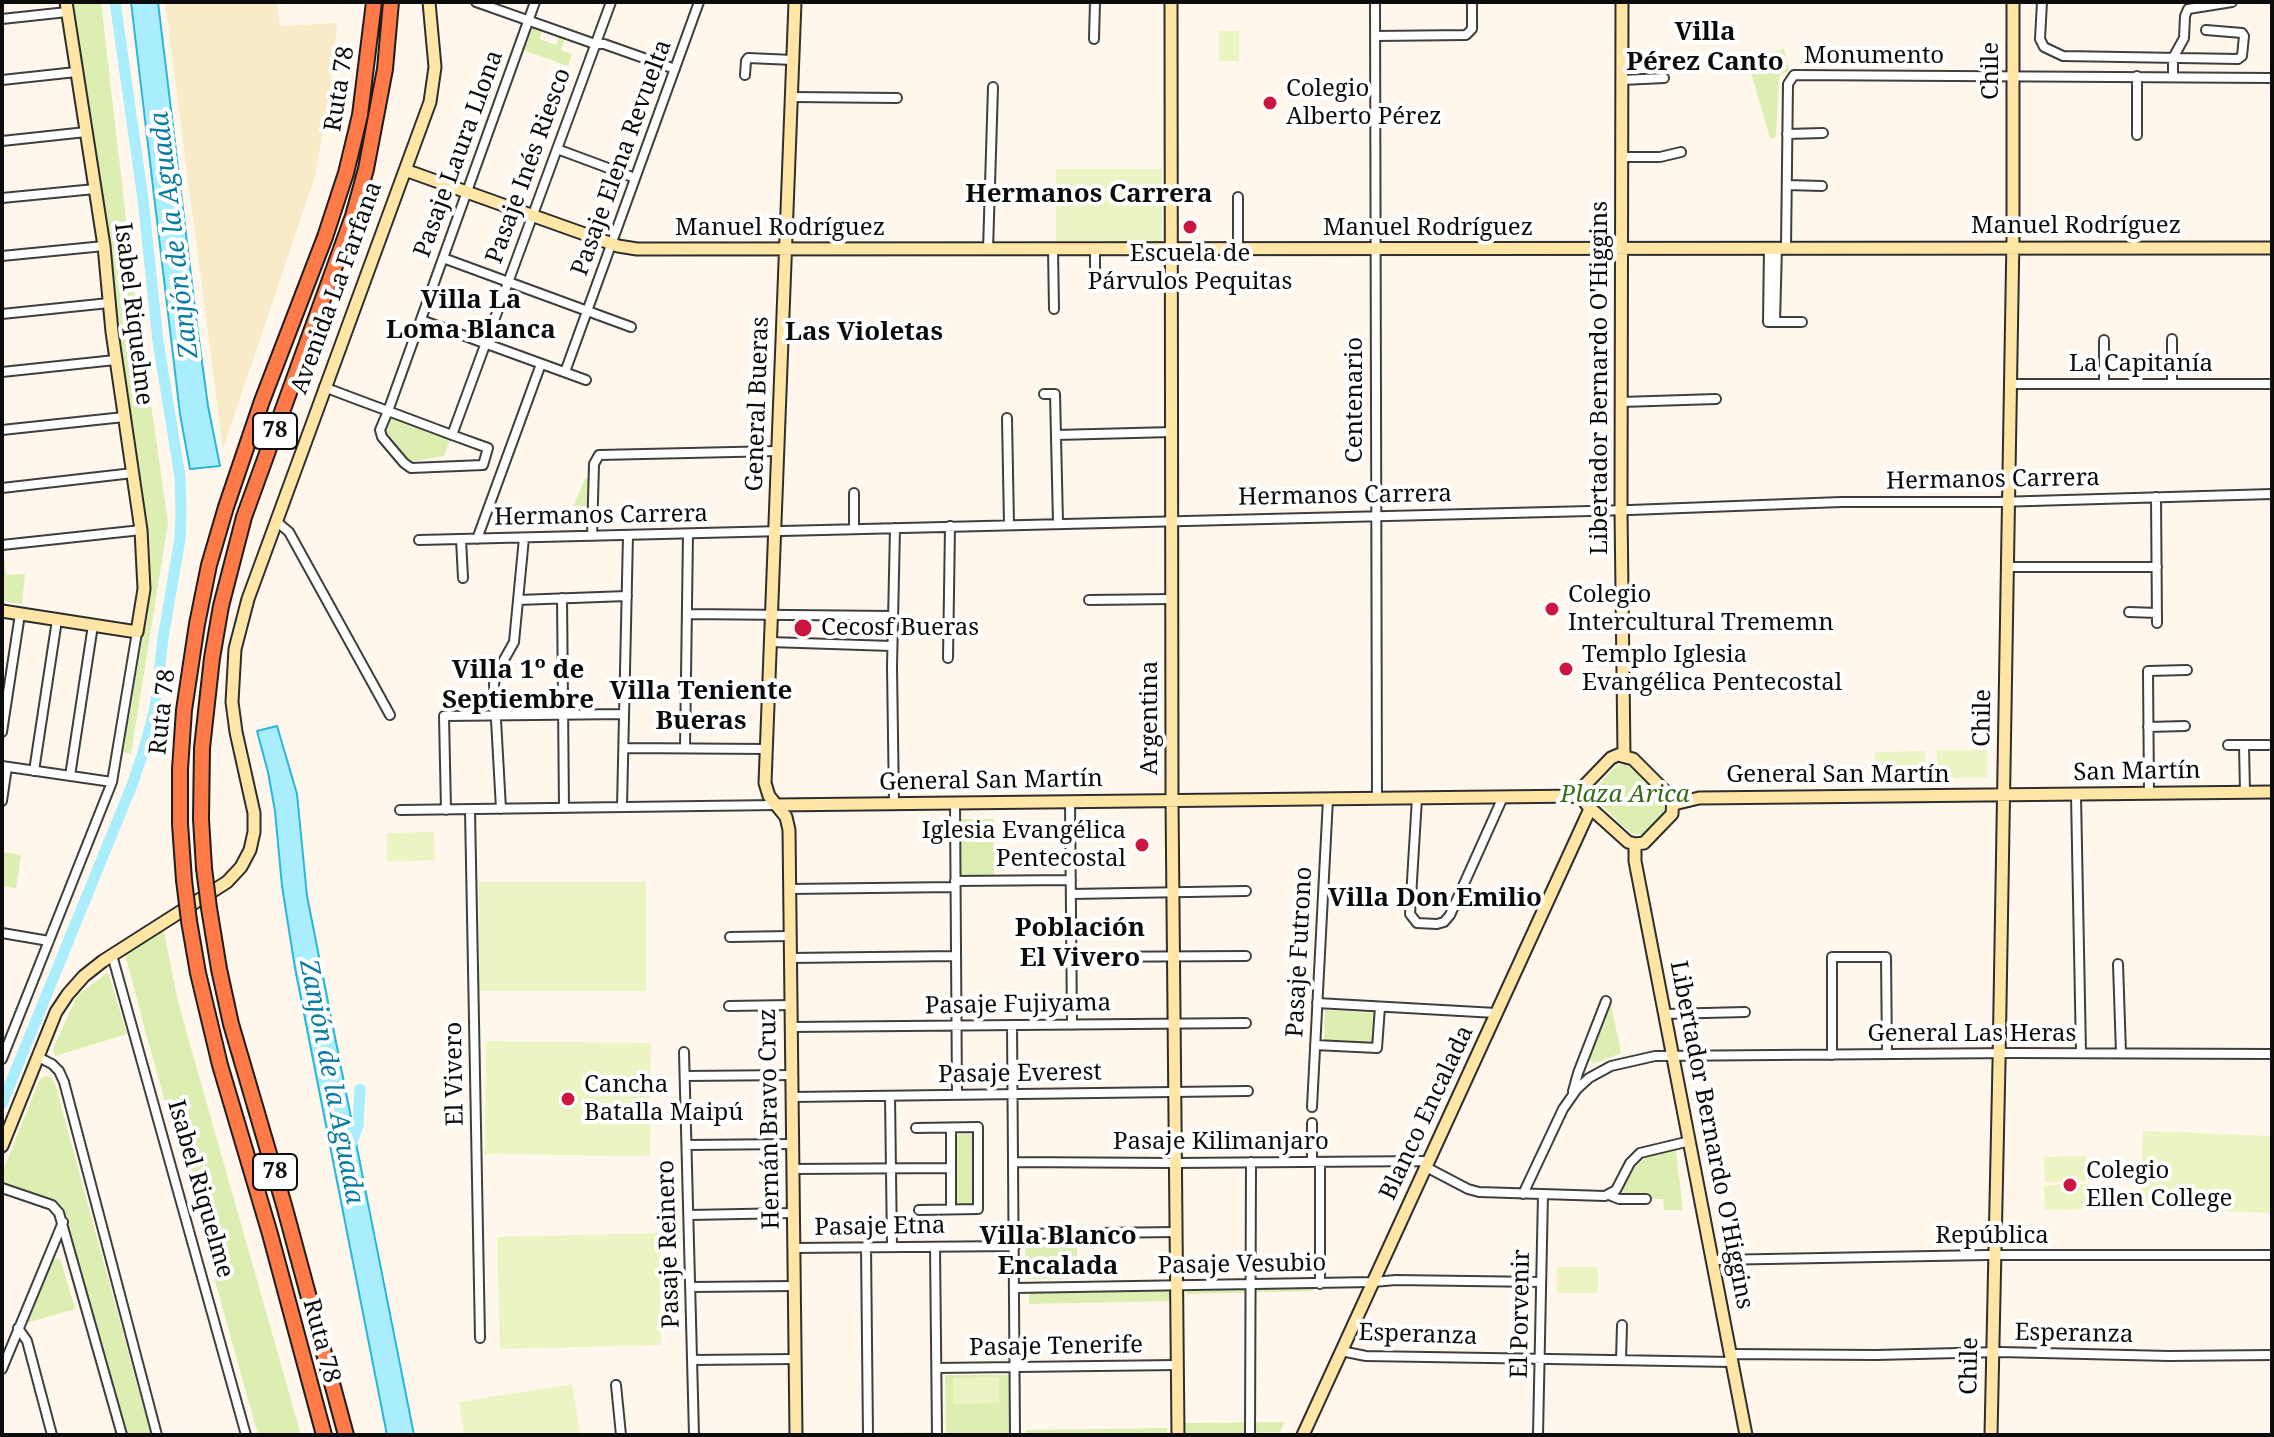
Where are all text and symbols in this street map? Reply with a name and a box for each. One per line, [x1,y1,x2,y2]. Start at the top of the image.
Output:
district label: Villa Pérez Canto [1626,17,1784,78]
street label: Pasaje Elena Revuelta [566,36,678,280]
street label: Monumento [1804,42,1944,70]
street label: Chile [1977,42,2005,100]
street label: Ruta 78 [319,44,361,134]
street label: Pasaje Laura Llona [408,47,510,261]
street label: Pasaje Inés Riesco [480,64,578,268]
place label: Colegio Alberto Pérez [1286,75,1442,131]
marker: Colegio Alberto Pérez [1261,94,1279,112]
water label: Zanjón de la Aguada [144,110,206,360]
street label: Avenida La Farfana [285,178,389,398]
district label: Hermanos Carrera [965,179,1213,211]
street label: Libertador Bernardo O'Higgins [1586,201,1614,555]
street label: Manuel Rodríguez [1971,212,2181,240]
street label: Manuel Rodríguez [675,214,885,242]
street label: Manuel Rodríguez [1323,214,1533,242]
marker: Escuela de Párvulos Pequitas [1181,218,1199,236]
street label: Isabel Riquelme [108,221,158,407]
place label: Escuela de Párvulos Pequitas [1088,240,1292,296]
district label: Villa La Loma Blanca [386,285,556,346]
street label: General Bueras [741,316,775,492]
district label: Las Violetas [785,317,943,349]
street label: Centenario [1341,337,1369,463]
street label: La Capitanía [2069,350,2213,378]
road number: 78 [253,413,297,449]
street label: Hermanos Carrera [1886,464,2100,496]
street label: Hermanos Carrera [1238,480,1452,512]
street label: Hermanos Carrera [494,500,708,532]
place label: Colegio Intercultural Trememn [1568,581,1834,637]
marker: Colegio Intercultural Trememn [1543,600,1561,618]
place label: Cecosf Bueras [821,614,979,642]
marker: Cecosf Bueras [792,617,814,639]
place label: Templo Iglesia Evangélica Pentecostal [1582,641,1842,697]
district label: Villa 1º de Septiembre [442,655,594,716]
marker: Templo Iglesia Evangélica Pentecostal [1557,660,1575,678]
street label: Argentina [1136,661,1164,775]
street label: Ruta 78 [144,668,182,756]
district label: Villa Teniente Bueras [610,676,792,738]
street label: Chile [1968,689,1998,747]
street label: San Martín [2073,756,2201,788]
street label: General San Martín [1726,761,1950,789]
street label: General San Martín [879,765,1103,797]
park label: Plaza Arica [1560,781,1690,809]
place label: Iglesia Evangélica Pentecostal [922,817,1126,873]
marker: Iglesia Evangélica Pentecostal [1133,836,1151,854]
street label: Pasaje Futrono [1281,866,1319,1038]
district label: Villa Don Emilio [1328,883,1542,915]
district label: Población El Vivero [1015,913,1145,974]
water label: Zanjón de la Aguada [292,957,370,1207]
street label: Libertador Bernardo O'Higgins [1663,958,1759,1312]
street label: Pasaje Fujiyama [925,989,1111,1021]
street label: Hernán Bravo Cruz [754,1008,786,1230]
street label: General Las Heras [1868,1020,2076,1048]
street label: Blanco Encalada [1374,1021,1480,1205]
street label: El Vivero [440,1022,470,1126]
street label: Pasaje Everest [938,1058,1102,1090]
place label: Cancha Batalla Maipú [584,1071,743,1127]
marker: Cancha Batalla Maipú [559,1090,577,1108]
street label: Isabel Riquelme [161,1097,239,1281]
street label: Pasaje Kilimanjaro [1113,1128,1329,1156]
road number: 78 [253,1154,297,1190]
place label: Colegio Ellen College [2086,1157,2232,1213]
street label: Pasaje Reinero [652,1159,686,1329]
marker: Colegio Ellen College [2061,1176,2079,1194]
street label: Pasaje Etna [814,1211,946,1243]
district label: Villa Blanco Encalada [979,1221,1137,1282]
street label: República [1935,1222,2049,1250]
street label: Pasaje Vesubio [1157,1249,1327,1281]
street label: El Porvenir [1505,1249,1537,1379]
street label: Ruta 78 [296,1296,346,1386]
street label: Esperanza [1358,1319,1478,1351]
street label: Esperanza [2014,1319,2134,1349]
street label: Pasaje Tenerife [969,1331,1143,1363]
street label: Chile [1955,1337,1985,1395]

